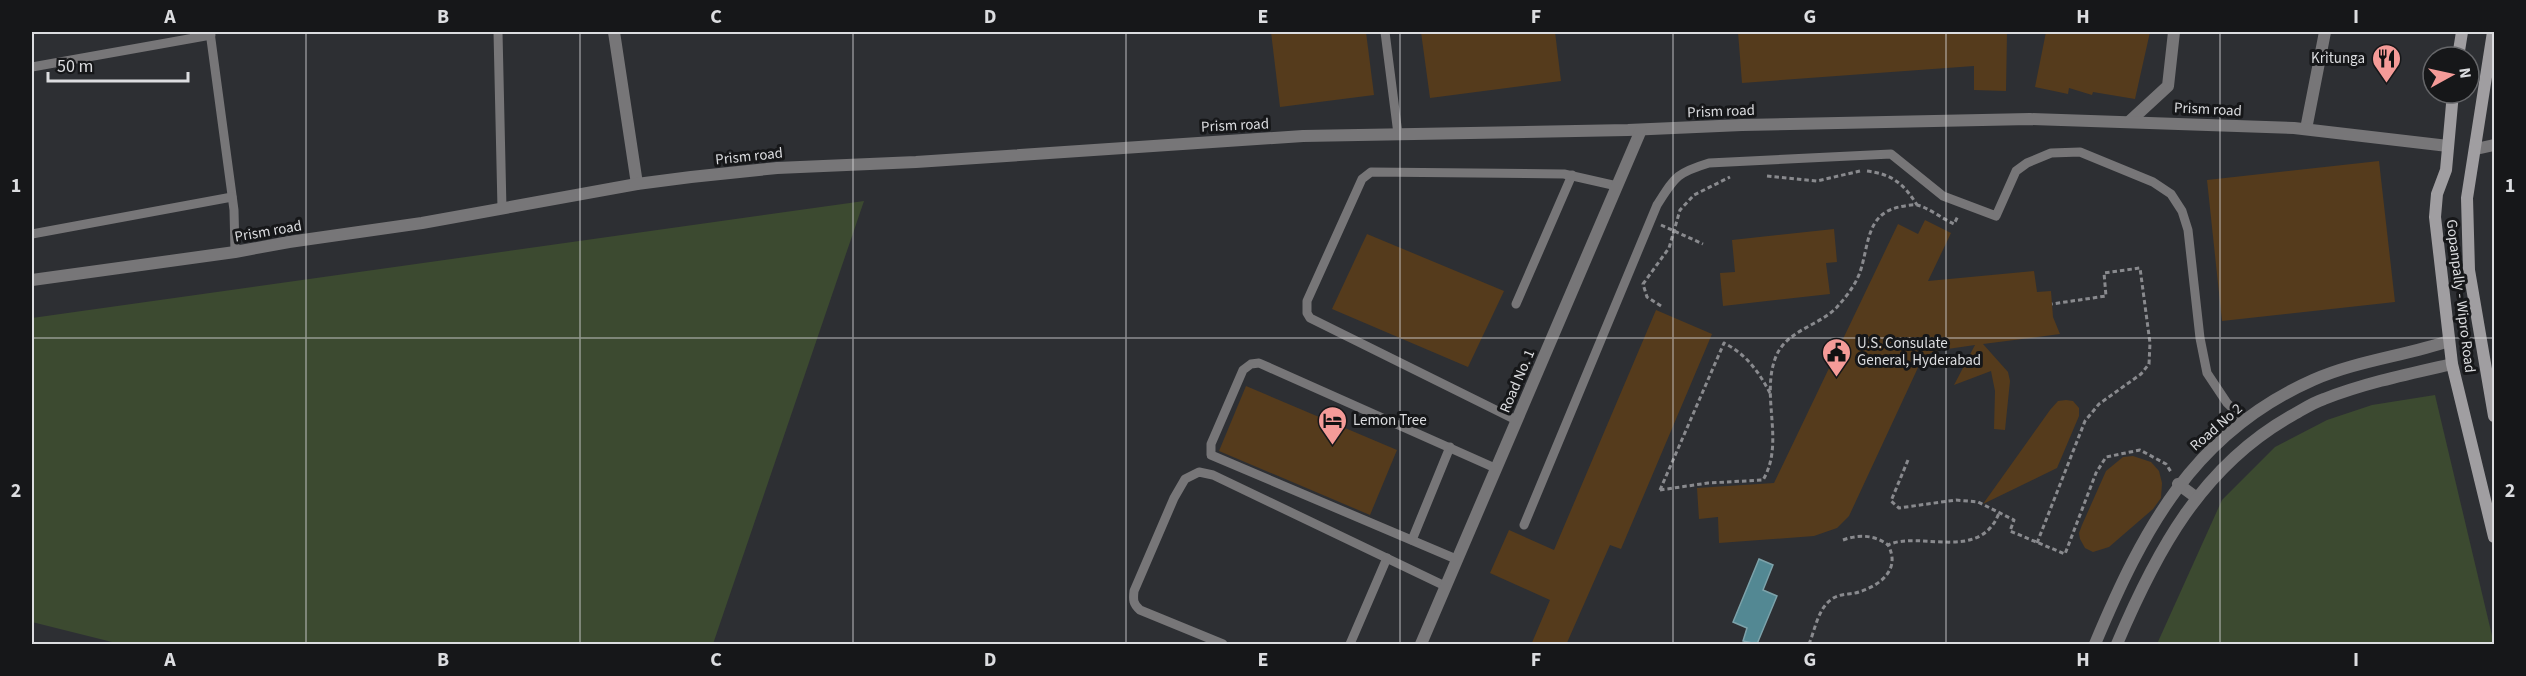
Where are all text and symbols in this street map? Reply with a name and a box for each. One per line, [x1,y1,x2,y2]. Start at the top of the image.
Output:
text: A [163,3,176,31]
text: B [437,3,449,31]
text: C [710,3,722,31]
text: D [984,3,996,31]
text: E [1258,3,1268,31]
text: F [1531,3,1541,31]
text: G [1804,3,1816,31]
text: H [2076,3,2090,31]
text: I [2353,3,2359,31]
restaurant icon: Kritunga [2370,42,2402,84]
scale bar [48,45,188,83]
north arrow [2421,45,2481,105]
place label: Kritunga [2311,48,2365,69]
text: 50 m [57,54,93,79]
text: N [2453,66,2476,80]
street label: Prism road [2173,97,2242,122]
street label: Prism road [1687,100,1755,123]
street label: Prism road [1201,113,1270,138]
street label: Prism road [714,143,784,170]
text: 1 [11,172,21,200]
text: 1 [2505,172,2515,200]
street label: Prism road [233,215,303,248]
street label: Gopanpally - Wipro Road [2441,218,2480,374]
place label: U.S. Consulate General, Hyderabad [1857,333,1981,371]
public building icon: U.S. Consulate General, Hyderabad [1820,336,1852,378]
street label: Road No. 1 [1495,346,1540,416]
street label: Road No 2 [2185,399,2247,456]
hotel icon: Lemon Tree [1316,404,1348,446]
place label: Lemon Tree [1353,410,1427,431]
text: 2 [11,477,21,505]
text: 2 [2505,477,2515,505]
text: A [163,646,176,674]
text: B [437,646,449,674]
text: C [710,646,722,674]
text: D [984,646,996,674]
text: E [1258,646,1268,674]
text: F [1531,646,1541,674]
text: G [1804,646,1816,674]
text: H [2076,646,2090,674]
text: I [2353,646,2359,674]

